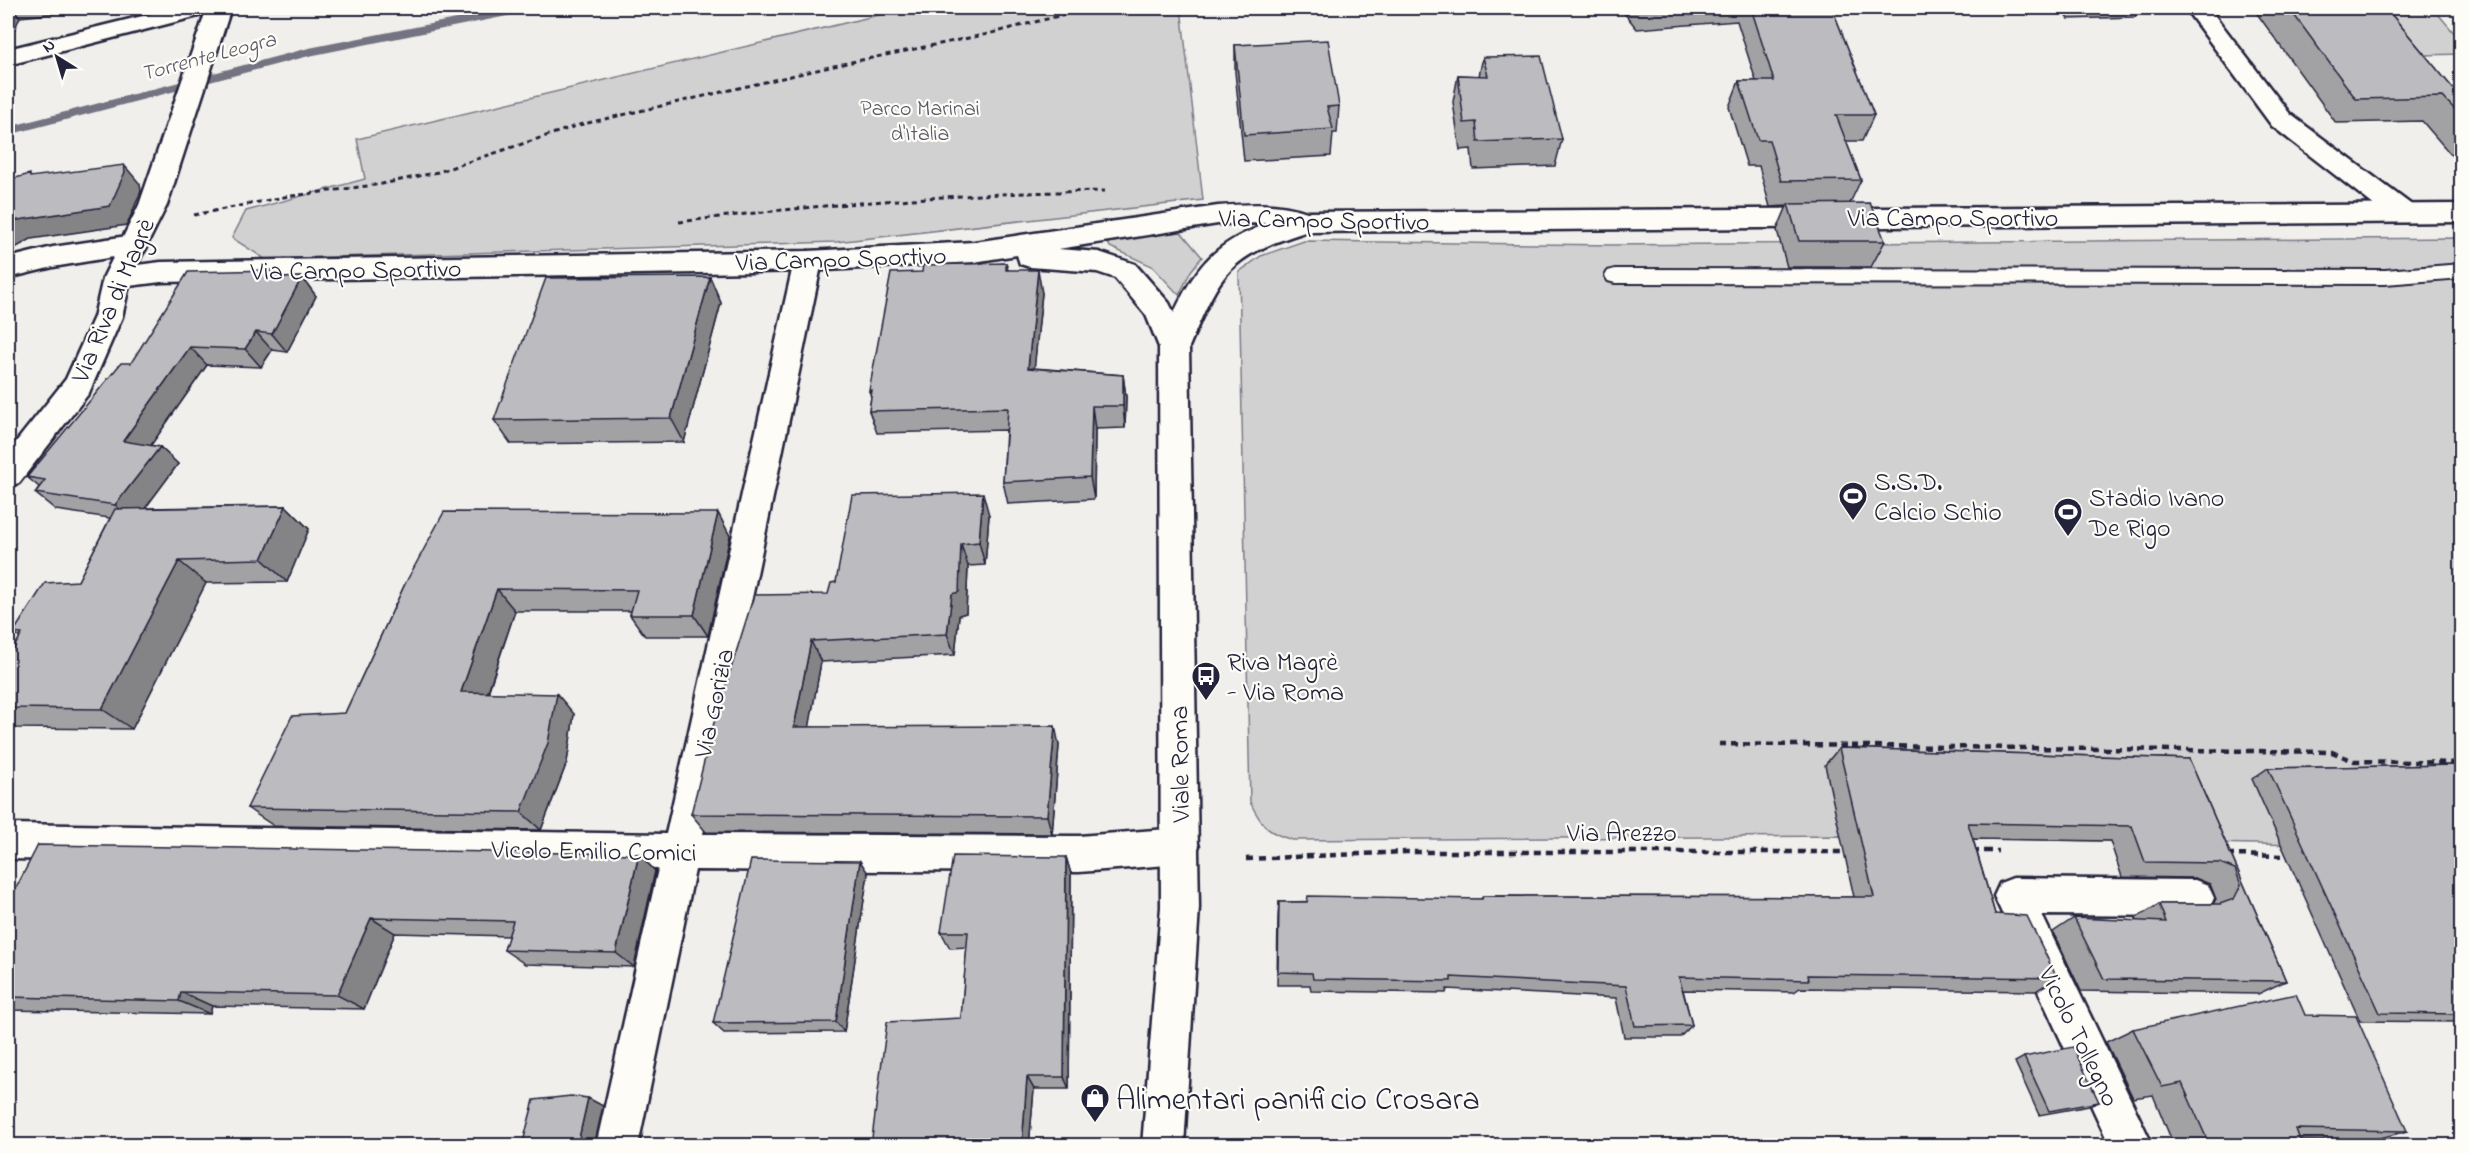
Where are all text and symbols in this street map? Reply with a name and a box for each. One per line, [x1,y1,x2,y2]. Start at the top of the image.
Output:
water label: Torrente Leogra [138,24,281,91]
north arrow [27,27,87,87]
text: N [38,34,61,59]
park label: Parco Marinai d'Italia [860,94,980,151]
street label: Via Campo Sportivo [1217,201,1430,243]
street label: Via Campo Sportivo [1847,201,2058,239]
street label: Via Riva di Magrè [63,213,167,390]
street label: Via Campo Sportivo [734,238,947,284]
street label: Via Campo Sportivo [249,251,462,293]
place label: S.S.D. Calcio Schio [1874,465,2002,533]
sports icon: S.S.D. Calcio Schio [1837,480,1869,522]
place label: Stadio Ivano De Rigo [2088,481,2224,549]
sports icon: Stadio Ivano De Rigo [2052,496,2084,538]
street label: Via Gorizia [686,645,746,763]
place label: Riva Magrè - Via Roma [1227,645,1344,713]
bus stop icon: Riva Magrè - Via Roma [1190,660,1222,702]
street label: Viale Roma [1162,705,1202,824]
street label: Via Arezzo [1566,816,1677,854]
street label: Vicolo Emilio Comici [490,832,697,874]
street label: Vicolo Tollegno [2026,960,2128,1114]
place label: Alimentari panificio Crosara [1116,1078,1480,1125]
shop icon: Alimentari panificio Crosara [1079,1082,1111,1124]

